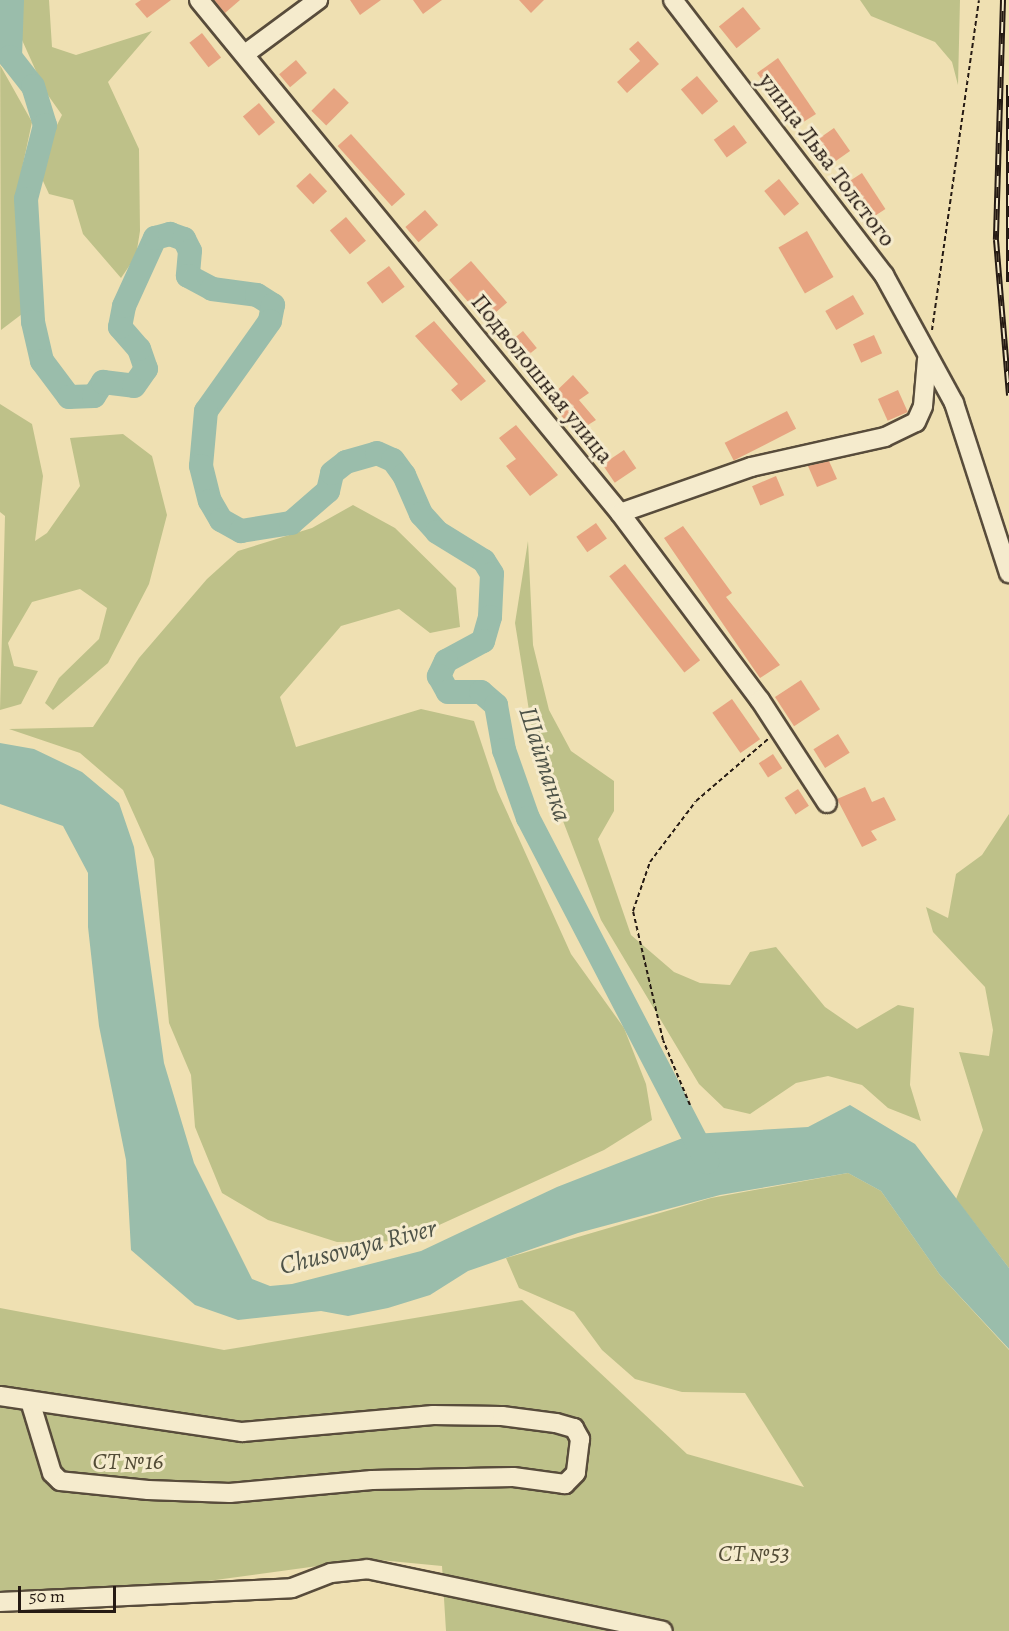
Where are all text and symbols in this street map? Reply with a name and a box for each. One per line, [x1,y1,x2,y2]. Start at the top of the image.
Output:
street label: улица Льва Толстого [752,67,902,253]
street label: Подволошная улица [465,288,619,470]
water label: Шайтанка [512,702,578,826]
water label: Chusovaya River [276,1212,440,1282]
park label: СТ №16 [92,1448,164,1476]
park label: СТ №53 [718,1540,790,1568]
scale bar [21,1574,118,1612]
text: 50 m [29,1584,65,1608]

